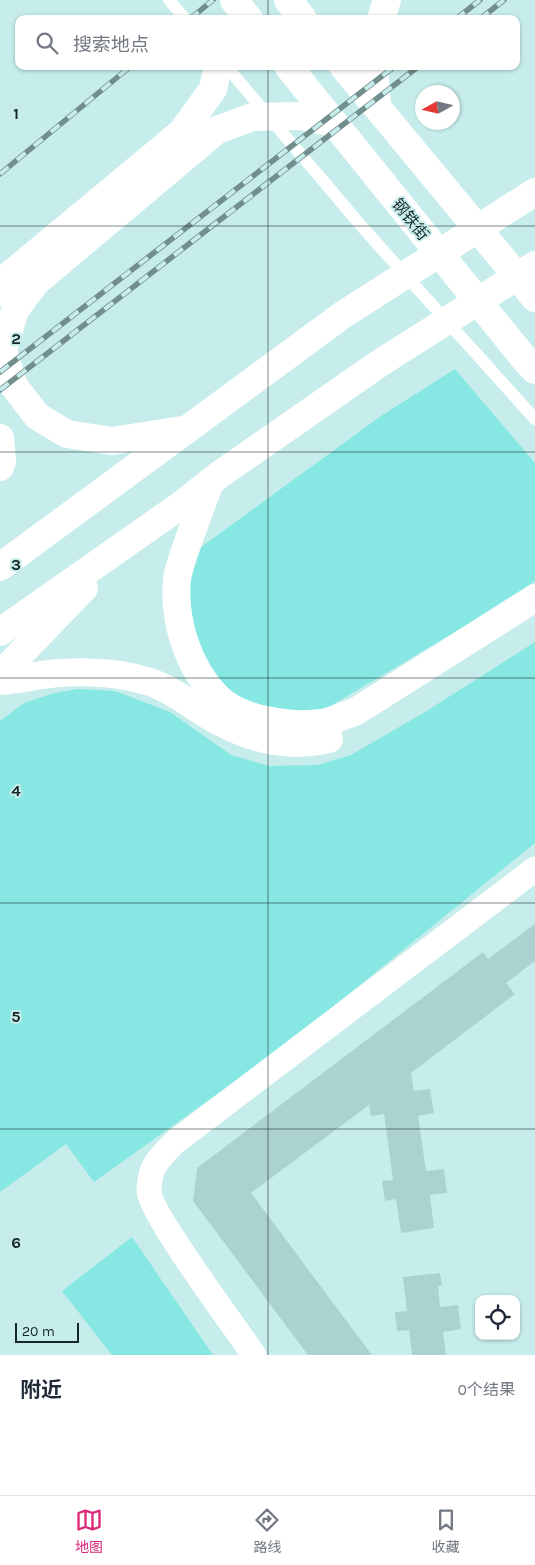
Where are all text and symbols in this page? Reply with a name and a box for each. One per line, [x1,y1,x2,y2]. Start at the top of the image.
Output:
search box [15,15,520,70]
icon: search [33,29,61,57]
text: 搜索地点 [73,34,149,56]
north arrow [415,85,460,130]
text: 1 [13,104,19,123]
street label: 钢铁街 [388,195,433,244]
text: 2 [11,329,21,348]
text: 3 [11,555,21,574]
text: 4 [11,781,21,800]
text: 5 [11,1007,21,1026]
text: 6 [11,1233,21,1252]
map controls [475,1295,520,1340]
button: locate [475,1295,520,1340]
scale bar [15,1320,79,1343]
text: 20 m [22,1323,55,1340]
text: 附近 [20,1378,62,1402]
text: 0个结果 [458,1380,515,1399]
tab: 地图 [75,1506,103,1556]
tab: 路线 [253,1506,281,1556]
tab: 收藏 [432,1506,460,1556]

